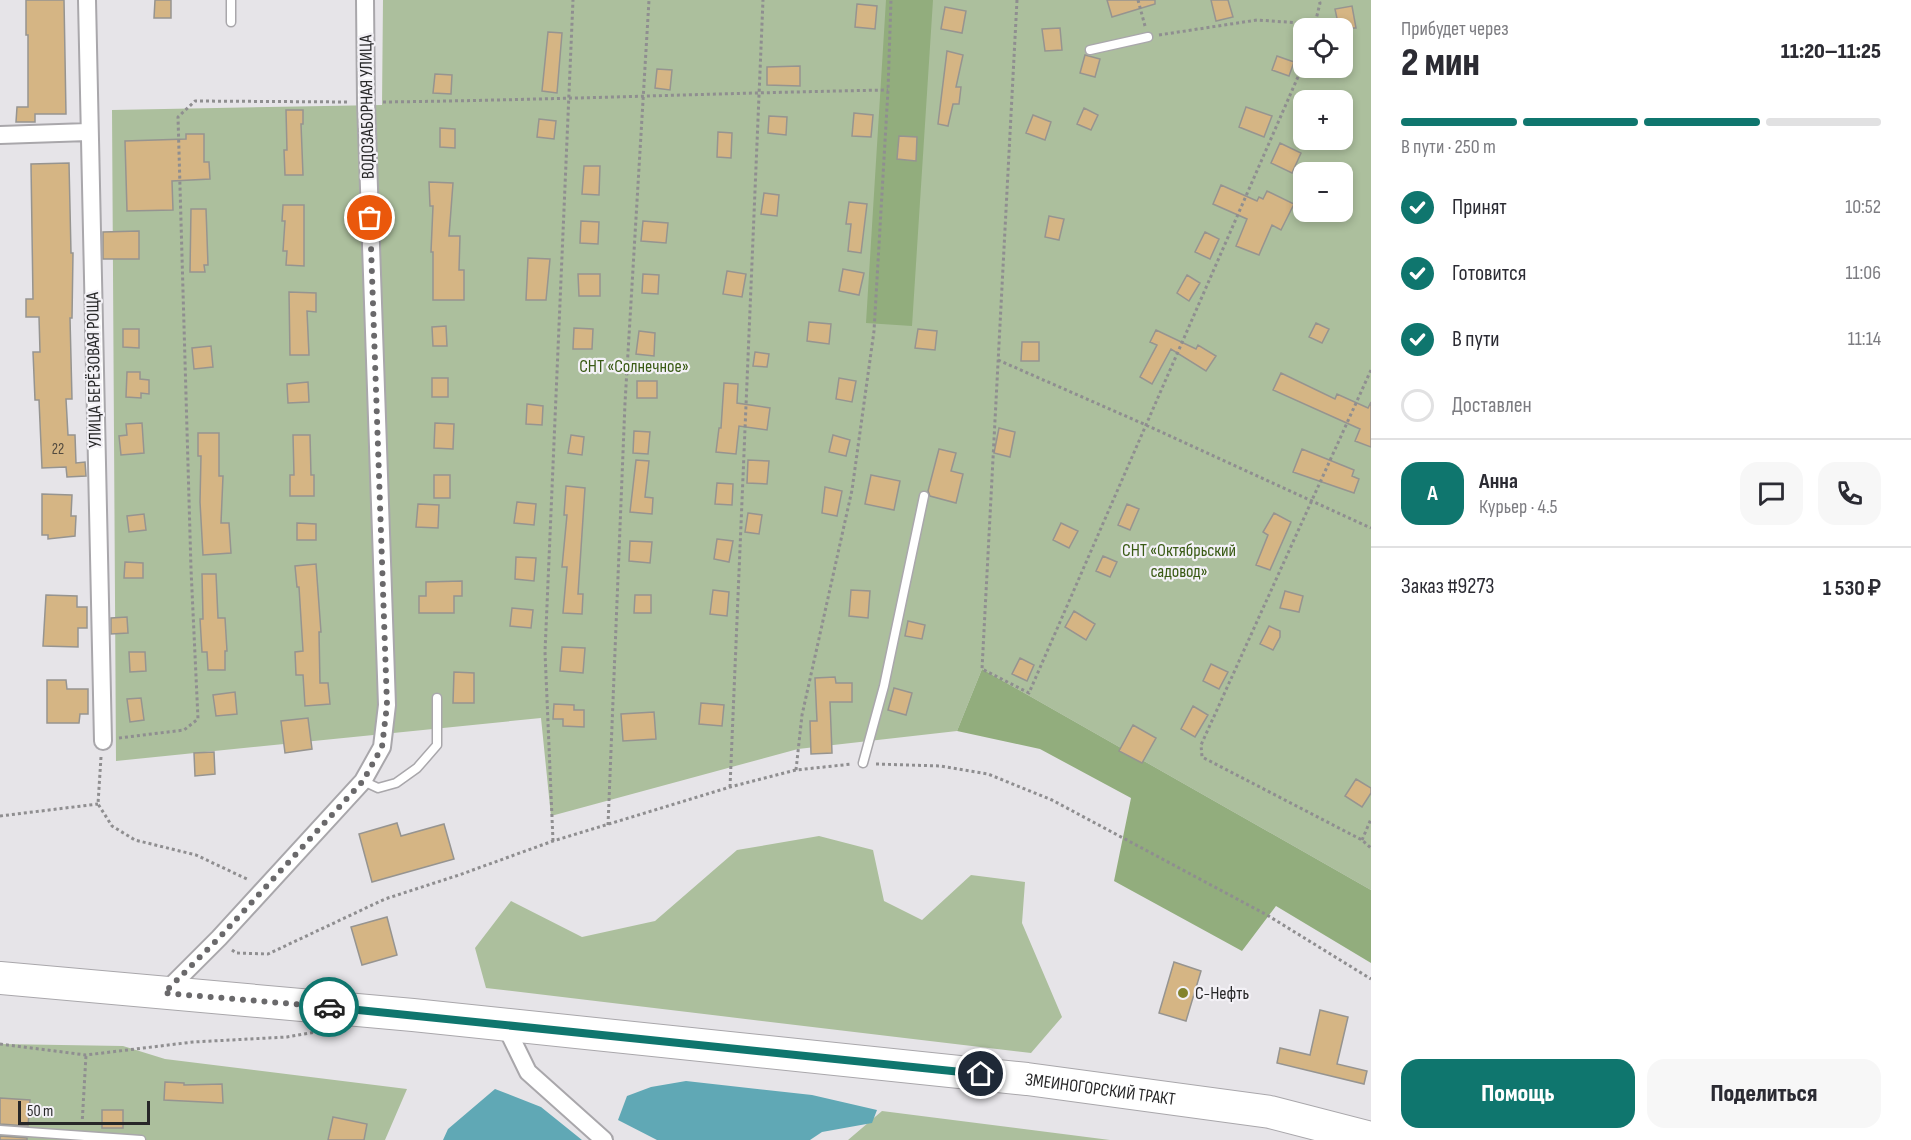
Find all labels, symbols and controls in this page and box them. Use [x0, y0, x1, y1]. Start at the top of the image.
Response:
text: Прибудет через [1401, 17, 1509, 41]
map controls [1293, 18, 1353, 222]
button: locate [1293, 18, 1353, 78]
street label: ВОДОЗАБОРНАЯ УЛИЦА [355, 34, 379, 179]
text: 11:20–11:25 [1781, 38, 1881, 65]
text: 2 мин [1401, 40, 1480, 87]
button: + [1293, 90, 1353, 150]
text: В пути · 250 m [1401, 135, 1496, 159]
button: − [1293, 162, 1353, 222]
icon: check [1401, 191, 1434, 224]
pin [344, 192, 395, 243]
text: Принят [1452, 194, 1507, 221]
text: 10:52 [1845, 195, 1881, 219]
icon: bag [353, 201, 386, 234]
icon: check [1401, 257, 1434, 290]
text: Готовится [1452, 260, 1526, 287]
text: 11:06 [1846, 261, 1881, 285]
street label: УЛИЦА БЕРЁЗОВАЯ РОЩА [82, 292, 106, 448]
icon: check [1401, 323, 1434, 356]
text: В пути [1452, 326, 1500, 353]
text: 11:14 [1848, 327, 1881, 351]
park label: СНТ «Солнечное» [579, 356, 689, 377]
text: Доставлен [1452, 392, 1532, 419]
house number: 22 [52, 440, 64, 459]
button: chat [1740, 462, 1803, 525]
button: phone [1818, 462, 1881, 525]
text: Анна [1479, 468, 1518, 495]
text: А [1427, 480, 1438, 507]
text: Курьер · 4.5 [1479, 495, 1558, 519]
park label: СНТ «Октябрьский садовод» [1122, 540, 1236, 582]
text: Заказ #9273 [1401, 573, 1494, 600]
text: 1 530 ₽ [1823, 575, 1881, 602]
courier [299, 977, 359, 1037]
place label: С-Нефть [1195, 983, 1249, 1004]
marker: С-Нефть [1176, 986, 1190, 1000]
icon: car [313, 991, 346, 1024]
pin [955, 1048, 1006, 1099]
icon: home [964, 1057, 997, 1090]
button: Помощь [1401, 1059, 1635, 1128]
button: Поделиться [1647, 1059, 1881, 1128]
street label: ЗМЕИНОГОРСКИЙ ТРАКТ [1024, 1068, 1177, 1110]
scale bar [18, 1098, 150, 1126]
text: 50 m [27, 1102, 53, 1121]

